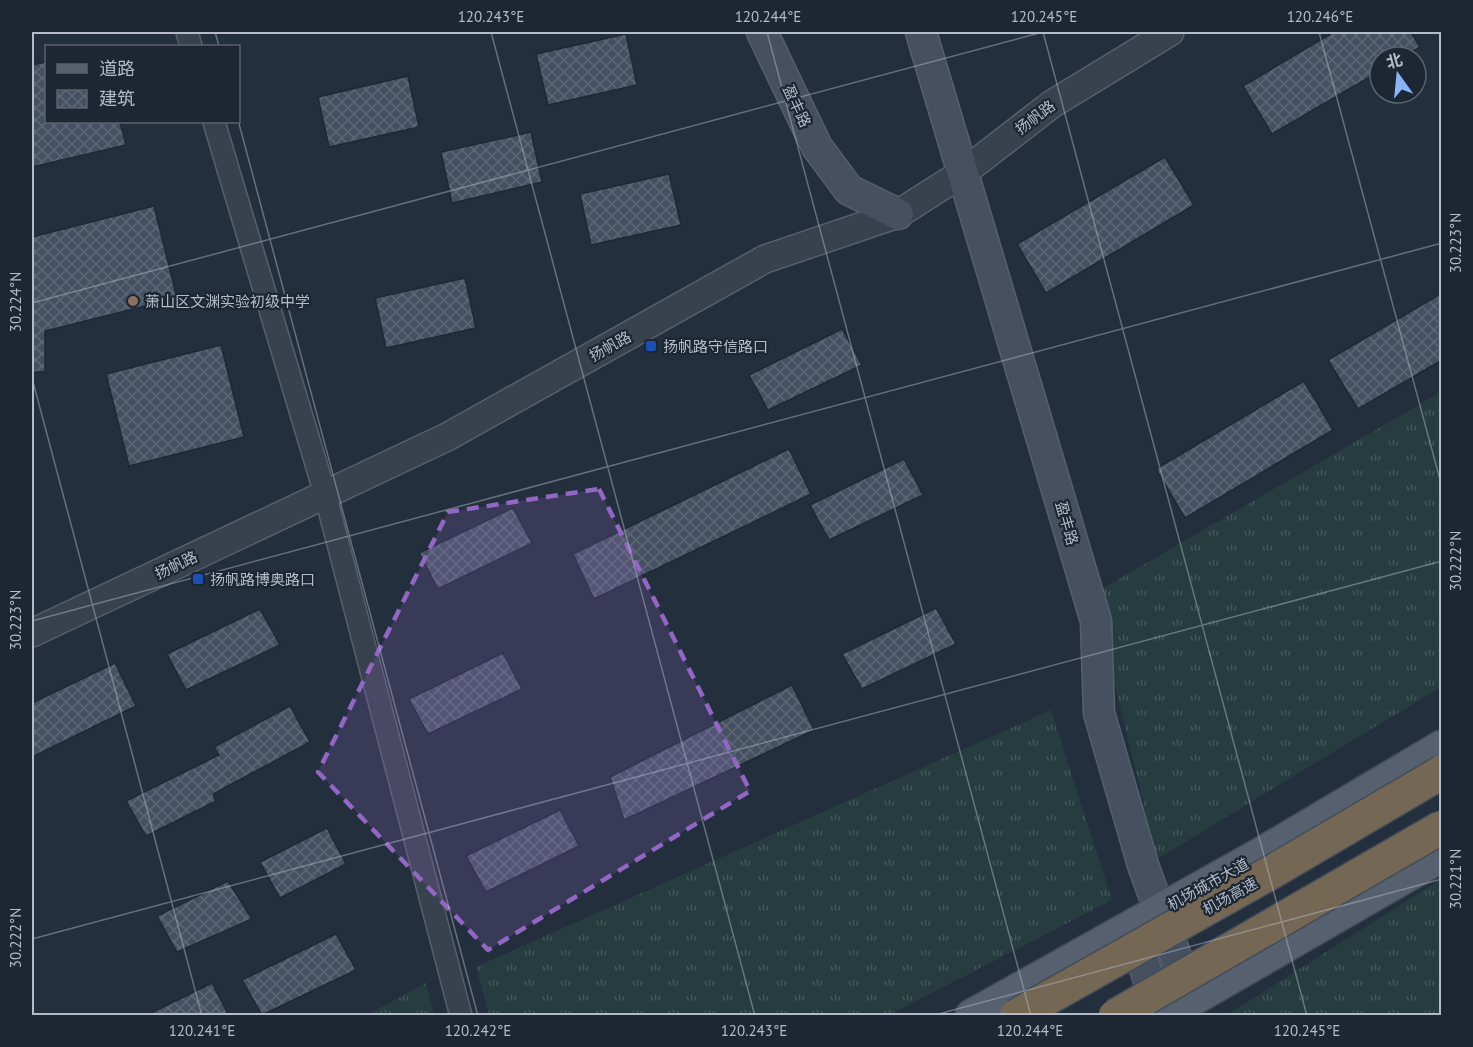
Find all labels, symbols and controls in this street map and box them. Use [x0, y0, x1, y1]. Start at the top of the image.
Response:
text: 120.243°E [458, 7, 524, 26]
text: 120.244°E [735, 7, 801, 26]
text: 120.245°E [1011, 7, 1077, 26]
text: 120.246°E [1287, 7, 1353, 26]
legend [45, 45, 240, 123]
north arrow [1368, 45, 1428, 105]
text: 北 [1384, 49, 1404, 72]
text: 道路 [99, 57, 135, 80]
street label: 盈丰路 [779, 82, 815, 130]
text: 建筑 [99, 87, 135, 110]
street label: 扬帆路 [1011, 96, 1059, 138]
text: 30.223°N [1446, 213, 1465, 273]
text: 30.224°N [6, 272, 25, 332]
place label: 萧山区文渊实验初级中学 [145, 292, 310, 311]
marker: 萧山区文渊实验初级中学 [126, 294, 140, 308]
street label: 扬帆路 [586, 327, 634, 365]
place label: 扬帆路守信路口 [663, 337, 768, 356]
marker: 扬帆路守信路口 [644, 339, 658, 353]
street label: 盈丰路 [1052, 499, 1082, 547]
text: 30.222°N [1446, 531, 1465, 591]
street label: 扬帆路 [152, 547, 200, 583]
place label: 扬帆路博奥路口 [210, 570, 315, 589]
marker: 扬帆路博奥路口 [191, 572, 205, 586]
text: 30.223°N [6, 590, 25, 650]
text: 30.221°N [1446, 849, 1465, 909]
street label: 机场城市大道 [1164, 854, 1252, 914]
street label: 机场高速 [1199, 873, 1261, 919]
text: 30.222°N [6, 908, 25, 968]
text: 120.241°E [169, 1021, 235, 1040]
text: 120.242°E [445, 1021, 511, 1040]
text: 120.243°E [721, 1021, 787, 1040]
text: 120.244°E [997, 1021, 1063, 1040]
text: 120.245°E [1274, 1021, 1340, 1040]

